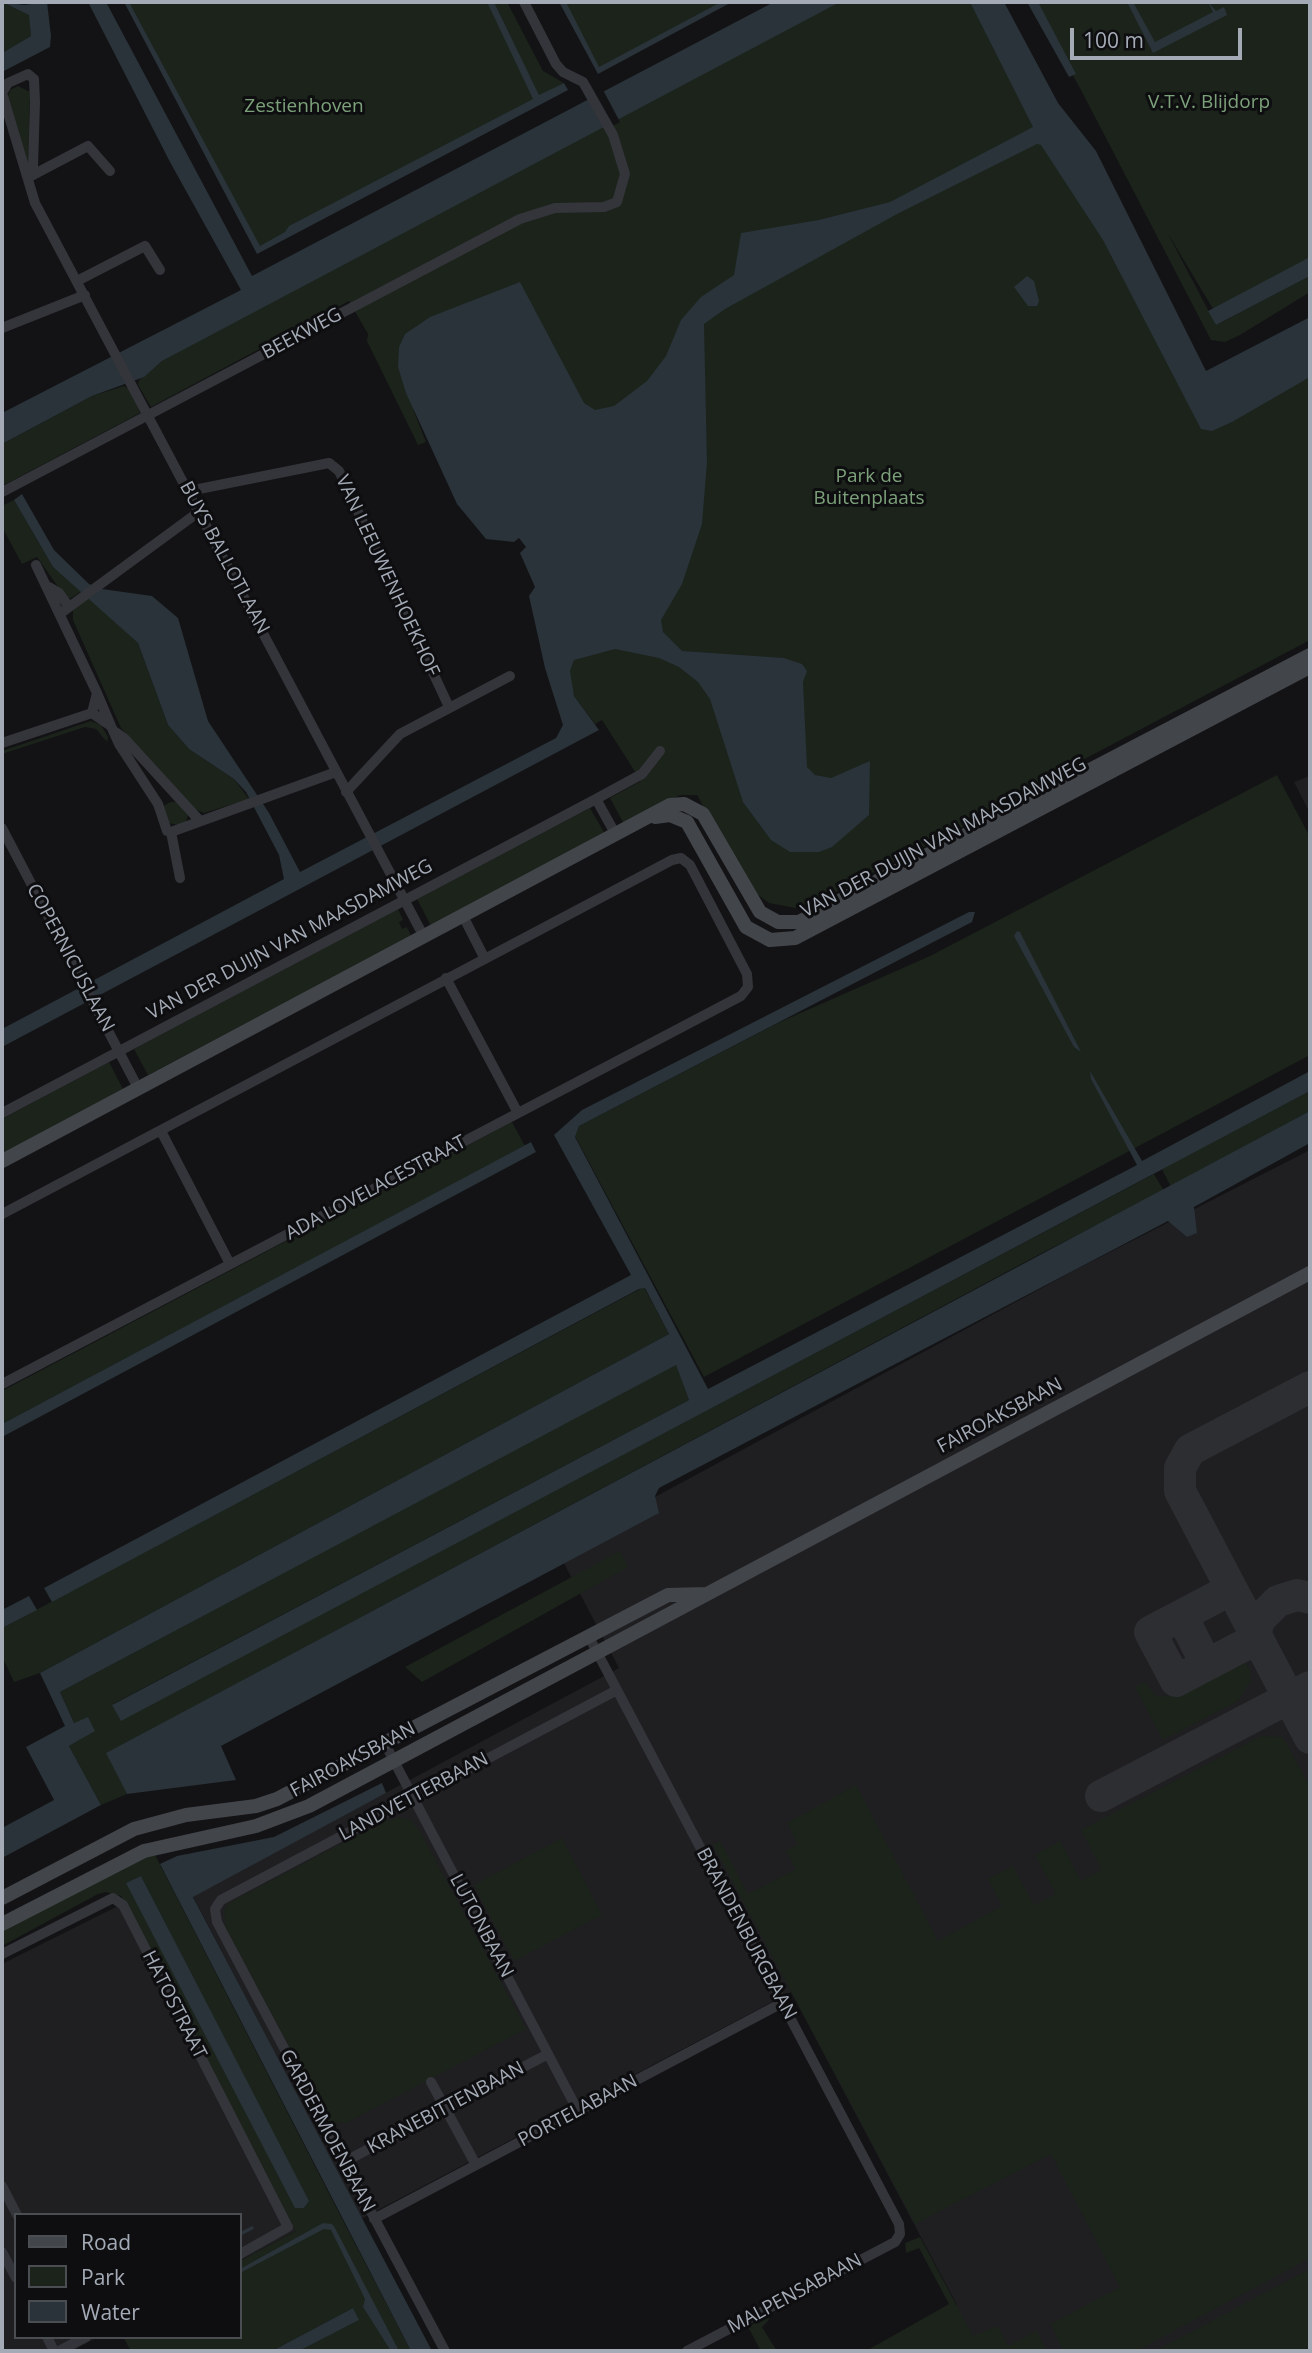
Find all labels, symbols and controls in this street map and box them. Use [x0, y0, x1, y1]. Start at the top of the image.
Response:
scale bar [1074, 14, 1246, 58]
text: 100 m [1083, 26, 1144, 54]
park label: V.T.V. Blijdorp [1148, 92, 1270, 114]
park label: Zestienhoven [244, 96, 364, 118]
street label: BEEKWEG [258, 304, 346, 364]
park label: Park de Buitenplaats [813, 466, 925, 510]
street label: VAN LEEUWENHOEKHOF [330, 472, 444, 680]
street label: BUYS BALLOTLAAN [174, 478, 274, 638]
street label: VAN DER DUIJN VAN MAASDAMWEG [797, 753, 1091, 923]
street label: VAN DER DUIJN VAN MAASDAMWEG [143, 855, 437, 1025]
street label: COPERNICUSLAAN [21, 880, 119, 1036]
street label: ADA LOVELACESTRAAT [282, 1131, 470, 1245]
street label: FAIROAKSBAAN [934, 1373, 1066, 1459]
street label: FAIROAKSBAAN [287, 1717, 419, 1803]
street label: LANDVETTERBAAN [335, 1748, 493, 1846]
street label: BRANDENBURGBAAN [691, 1844, 801, 2024]
street label: LUTONBAAN [444, 1870, 518, 1982]
street label: HATOSTRAAT [137, 1947, 211, 2063]
street label: GARDERMOENBAAN [274, 2046, 380, 2216]
street label: KRANEBITTENBAAN [364, 2057, 528, 2159]
street label: PORTELABAAN [515, 2070, 641, 2152]
legend [14, 2213, 242, 2339]
text: Road [81, 2228, 131, 2256]
street label: MALPENSABAAN [724, 2249, 866, 2339]
text: Park [81, 2263, 125, 2291]
text: Water [81, 2298, 140, 2326]

